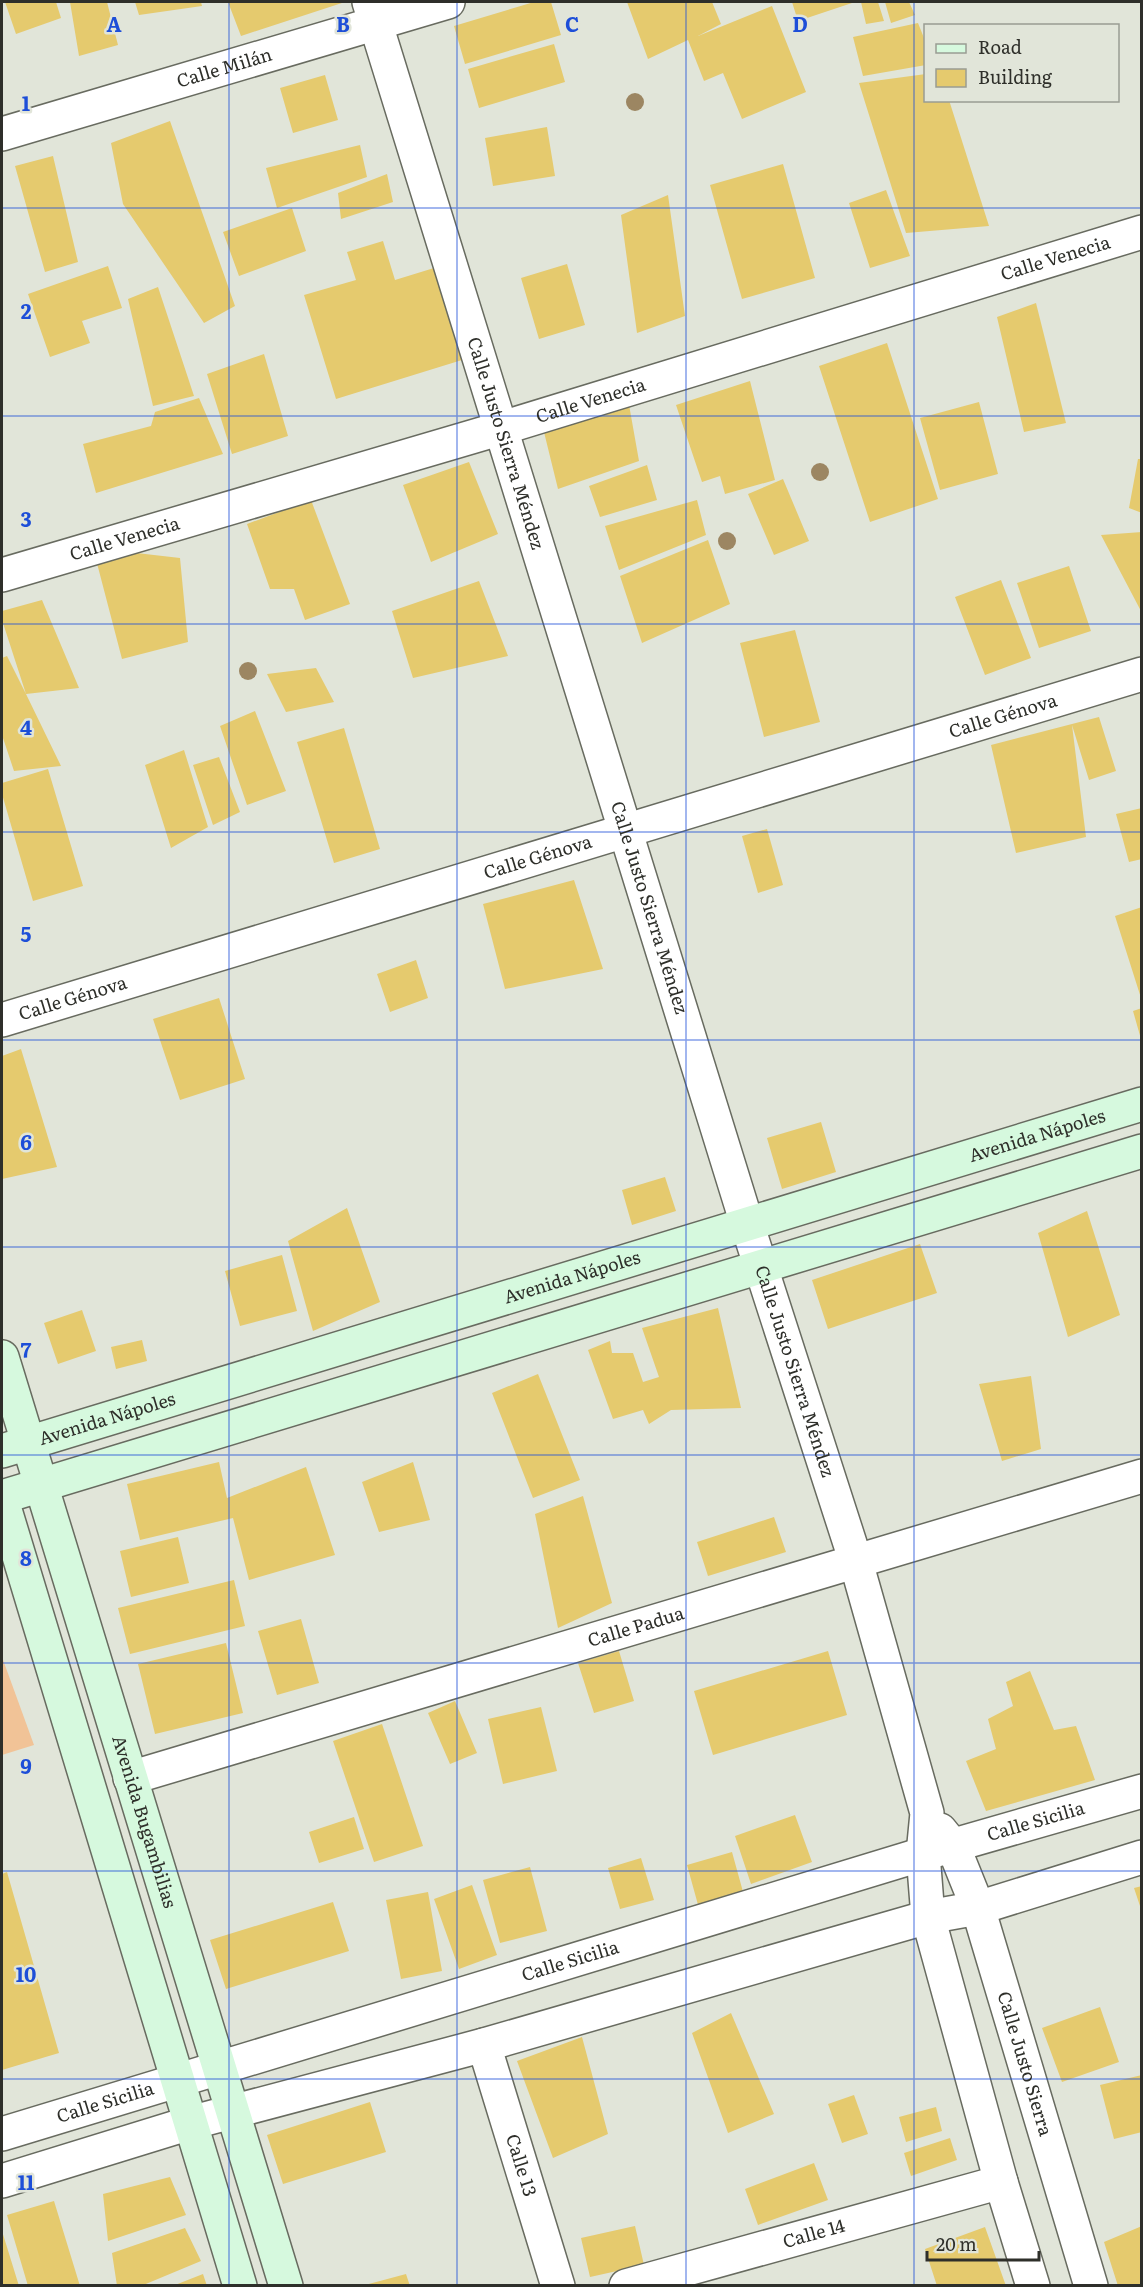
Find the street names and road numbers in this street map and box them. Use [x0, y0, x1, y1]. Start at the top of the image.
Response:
street label: Calle Milán [173, 40, 275, 94]
street label: Calle Venecia [997, 227, 1114, 287]
street label: Calle Justo Sierra Méndez [461, 333, 553, 553]
street label: Calle Venecia [532, 370, 649, 429]
street label: Calle Venecia [66, 508, 183, 566]
street label: Calle Génova [945, 686, 1060, 744]
street label: Calle Justo Sierra Méndez [605, 798, 696, 1017]
street label: Calle Génova [480, 827, 595, 885]
street label: Calle Génova [15, 968, 130, 1026]
street label: Avenida Nápoles [965, 1101, 1108, 1168]
street label: Avenida Nápoles [500, 1243, 643, 1310]
street label: Calle Justo Sierra Méndez [749, 1262, 843, 1481]
street label: Avenida Nápoles [35, 1384, 178, 1451]
street label: Calle Padua [584, 1598, 687, 1653]
street label: Avenida Bugambilias [106, 1732, 185, 1911]
street label: Calle Sicilia [983, 1793, 1088, 1847]
street label: Calle Sicilia [518, 1932, 622, 1987]
street label: Calle Justo Sierra [992, 1988, 1060, 2139]
street label: Calle Sicilia [53, 2074, 157, 2129]
street label: Calle 13 [500, 2130, 545, 2200]
street label: Calle 14 [779, 2211, 848, 2254]

